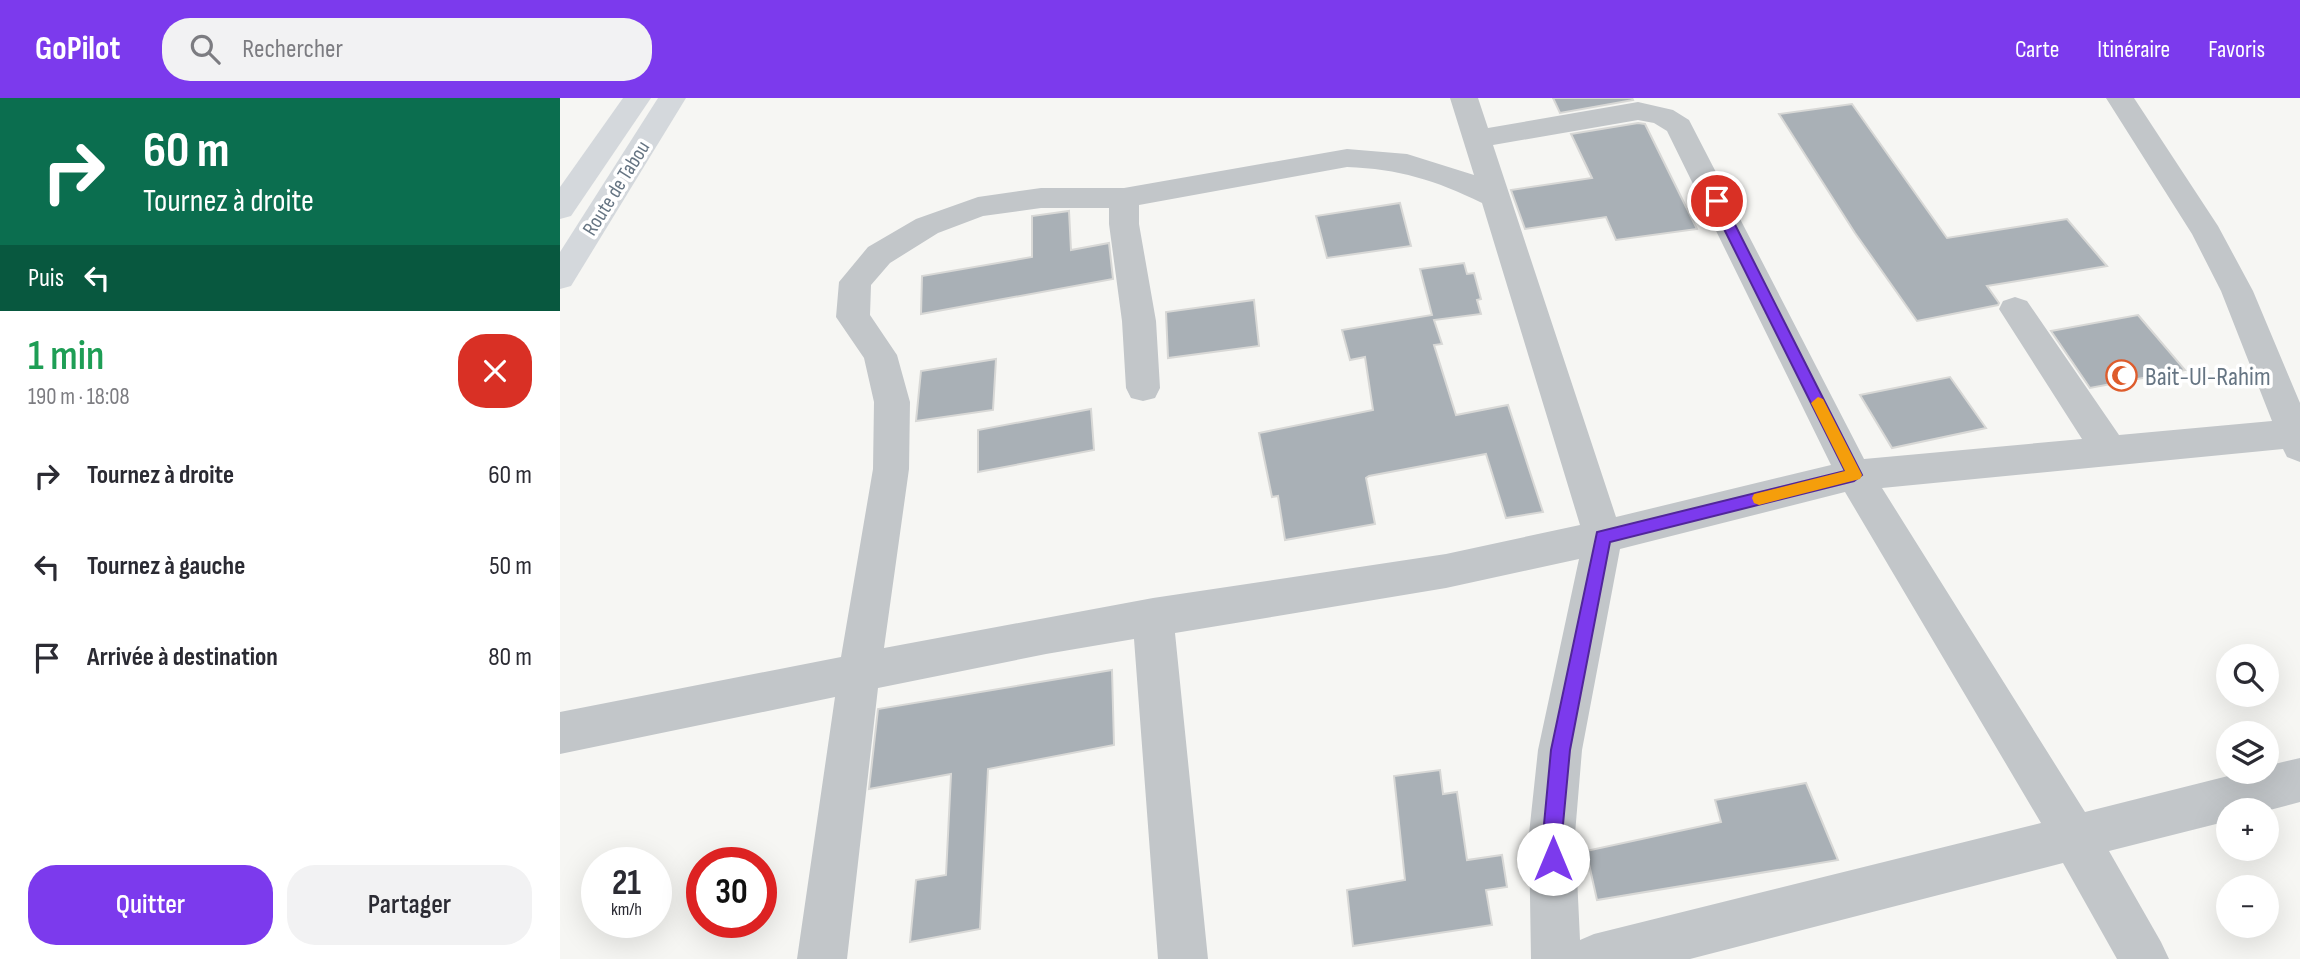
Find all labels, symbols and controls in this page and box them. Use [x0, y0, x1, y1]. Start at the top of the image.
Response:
search box [162, 18, 652, 81]
text: GoPilot [35, 29, 120, 69]
icon: search [186, 30, 224, 68]
text: Rechercher [242, 34, 343, 65]
text: Carte [2015, 35, 2059, 64]
text: Itinéraire [2097, 35, 2170, 64]
text: Favoris [2208, 35, 2265, 64]
text: 60 m [143, 122, 230, 181]
icon: right [28, 126, 119, 217]
street label: Route de Tabou [577, 136, 655, 240]
pin [1687, 171, 1747, 231]
text: Tournez à droite [143, 182, 314, 221]
icon: arrive [1698, 182, 1736, 220]
icon: left [78, 259, 116, 297]
text: Puis [28, 263, 64, 294]
text: 1 min [28, 331, 104, 382]
button: close [458, 334, 532, 408]
mosque icon: Bait-Ul-Rahim [2105, 359, 2139, 393]
place label: Bait-Ul-Rahim [2145, 362, 2271, 393]
text: 190 m · 18:08 [28, 383, 130, 411]
icon: right [28, 457, 66, 495]
text: Tournez à droite [87, 460, 234, 491]
text: 60 m [488, 460, 532, 491]
icon: left [28, 548, 66, 586]
text: Tournez à gauche [87, 551, 245, 582]
text: 50 m [489, 551, 532, 582]
icon: arrive [28, 639, 66, 677]
text: Arrivée à destination [87, 642, 278, 673]
text: 80 m [488, 642, 532, 673]
map controls [2216, 644, 2279, 938]
button: search [2216, 644, 2279, 707]
button: layers [2216, 721, 2279, 784]
button: + [2216, 798, 2279, 861]
position arrow [1516, 822, 1590, 896]
speed limit sign: 30 [686, 847, 777, 938]
text: 21 [612, 862, 641, 905]
button: Quitter [28, 865, 273, 945]
button: Partager [287, 865, 532, 945]
button: − [2216, 875, 2279, 938]
text: km/h [611, 899, 642, 920]

